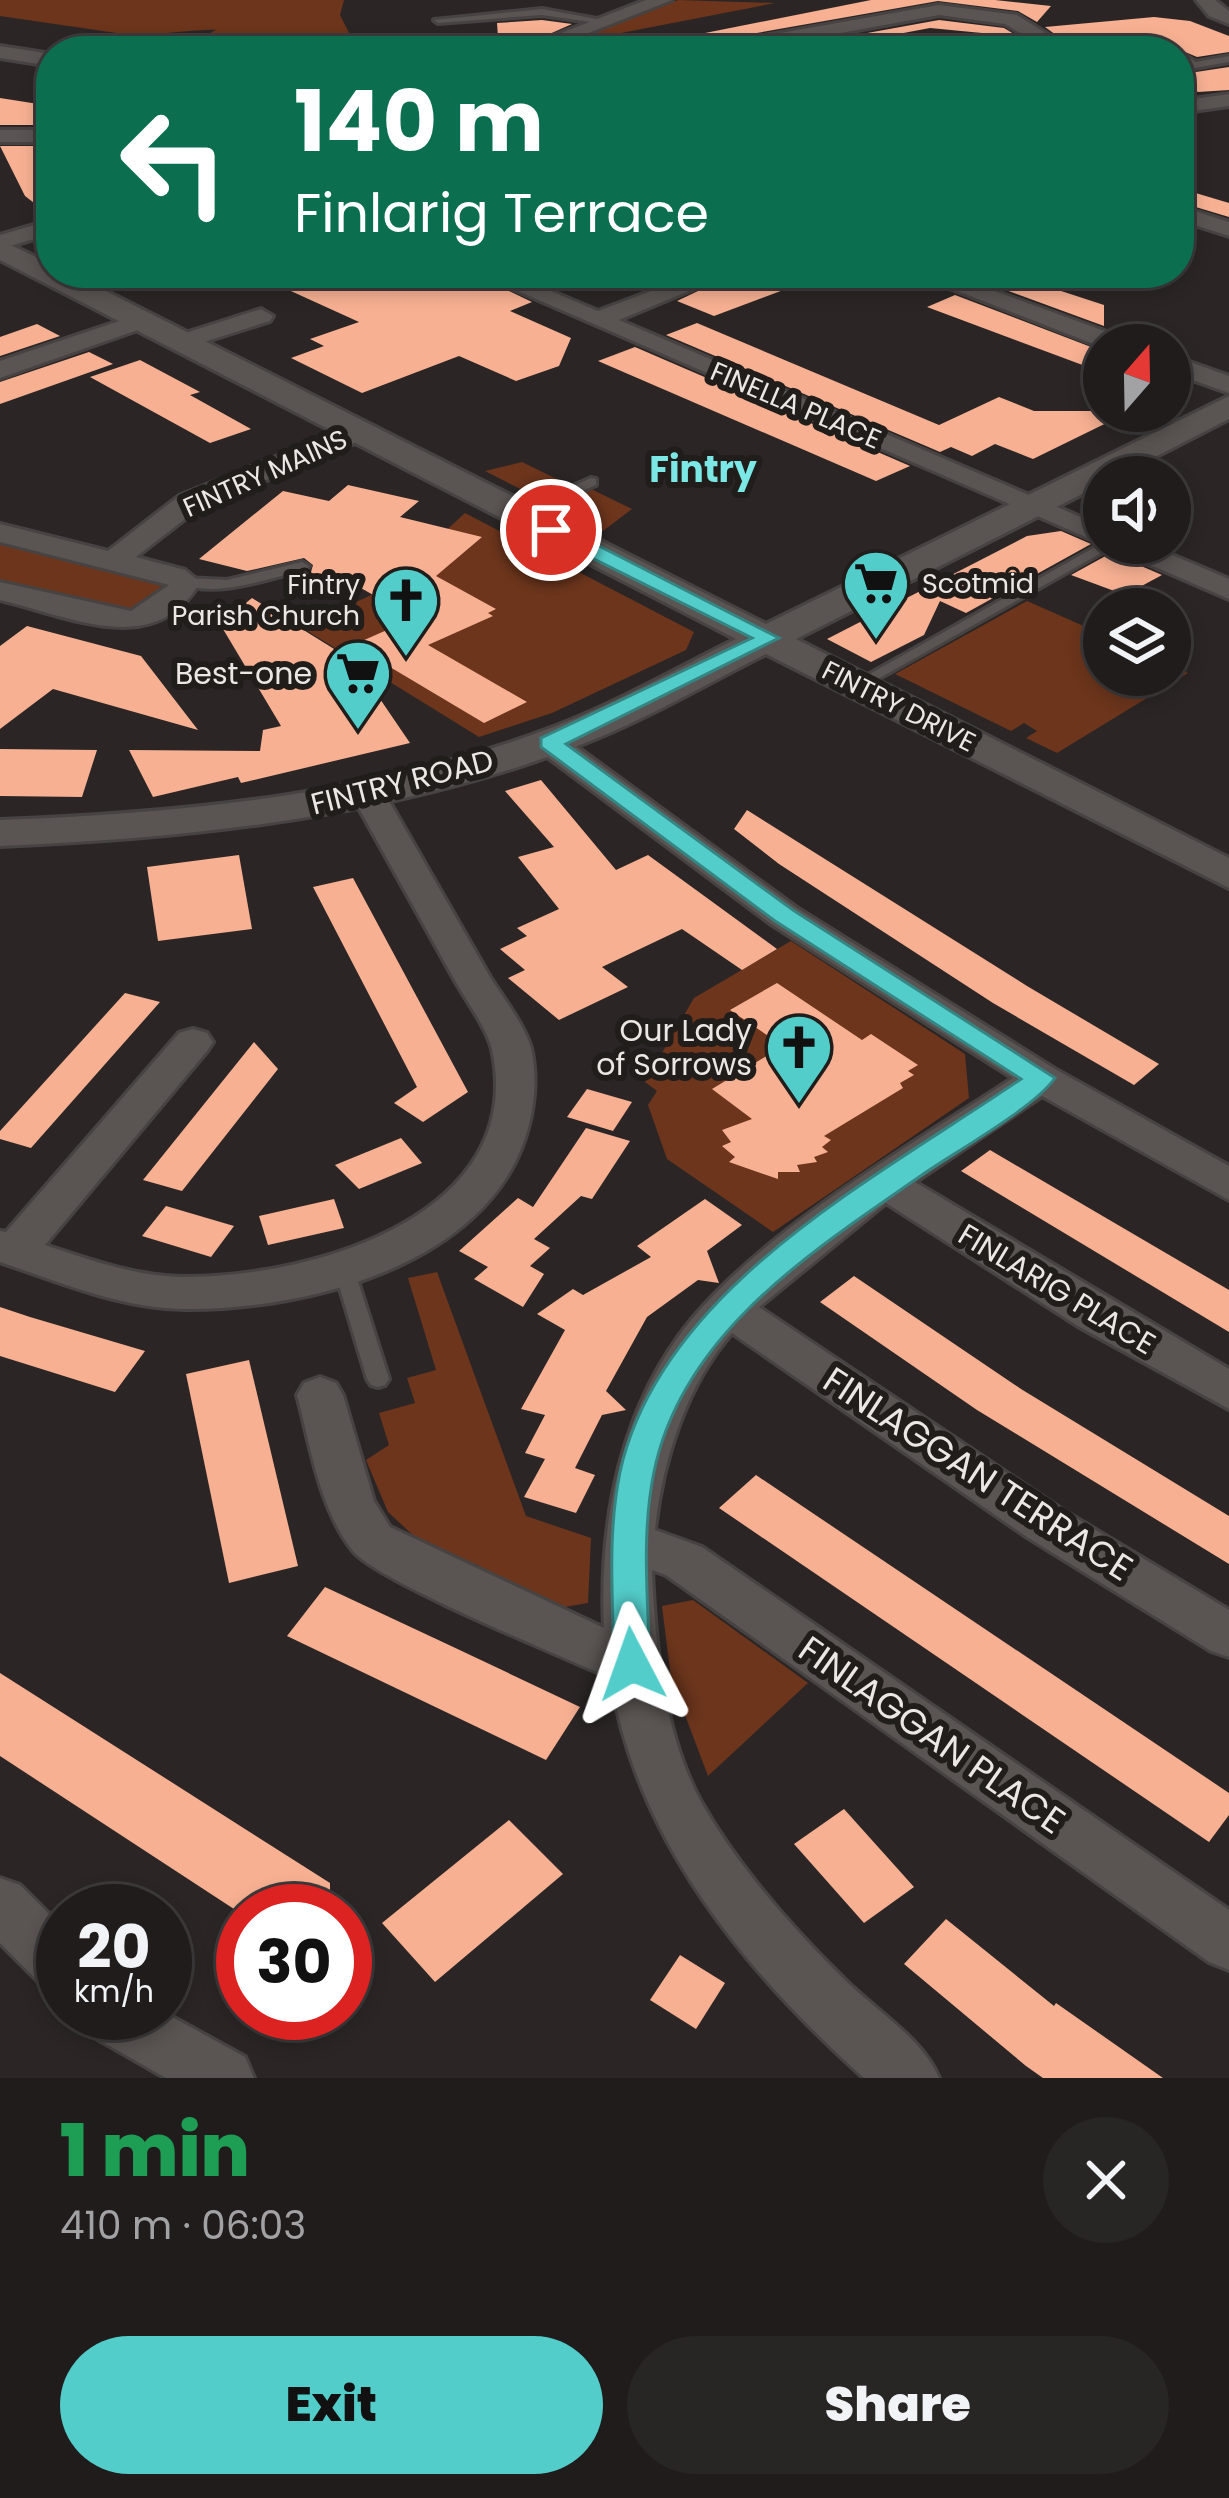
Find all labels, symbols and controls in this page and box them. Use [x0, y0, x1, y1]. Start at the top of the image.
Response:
text: 140 m [294, 63, 544, 180]
icon: left [96, 84, 252, 240]
text: Finlarig Terrace [294, 175, 709, 251]
north arrow [1083, 324, 1191, 432]
map controls [1083, 324, 1191, 696]
street label: FINELLA PLACE [705, 352, 887, 458]
street label: FINTRY MAINS [177, 420, 353, 526]
district label: Fintry [649, 444, 757, 495]
button: sound [1083, 456, 1191, 564]
pin [500, 479, 602, 581]
icon: arrive [518, 497, 584, 563]
supermarket icon: Scotmid [841, 548, 911, 642]
church icon: Fintry Parish Church [371, 565, 441, 659]
place label: Scotmid [922, 565, 1034, 602]
place label: Fintry Parish Church [172, 566, 360, 634]
button: layers [1083, 588, 1191, 696]
supermarket icon: Best-one [323, 638, 393, 732]
street label: FINTRY DRIVE [816, 651, 982, 761]
place label: Best-one [175, 652, 312, 695]
street label: FINTRY ROAD [306, 739, 498, 825]
place label: Our Lady of Sorrows [596, 1009, 752, 1086]
church icon: Our Lady of Sorrows [764, 1012, 834, 1106]
street label: FINLARIG PLACE [950, 1213, 1164, 1365]
street label: FINLAGGAN TERRACE [813, 1355, 1143, 1593]
position arrow [569, 1601, 695, 1727]
street label: FINLAGGAN PLACE [789, 1624, 1075, 1846]
speed limit sign: 30 [216, 1884, 372, 2040]
text: 20 [77, 1905, 151, 1989]
text: km/h [74, 1970, 154, 2013]
text: 1 min [60, 2100, 250, 2201]
button: close [1043, 2117, 1169, 2243]
text: 410 m · 06:03 [60, 2198, 306, 2253]
button: Exit [60, 2336, 603, 2474]
button: Share [627, 2336, 1169, 2474]

